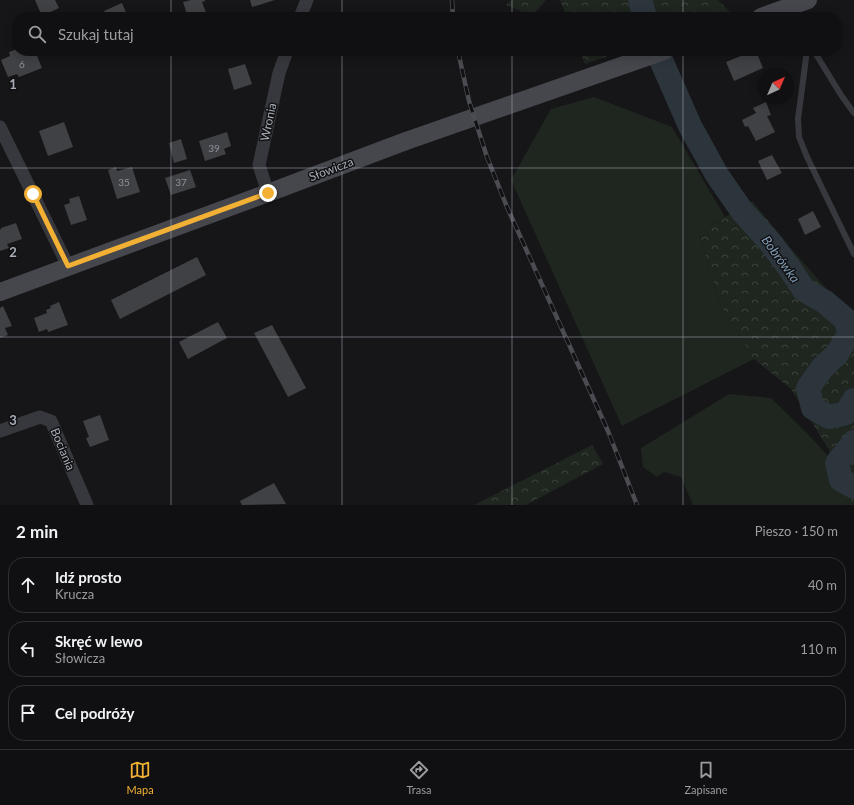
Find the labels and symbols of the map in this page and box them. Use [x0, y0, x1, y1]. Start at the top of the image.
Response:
house number: 6 [19, 58, 25, 70]
north arrow [758, 68, 794, 104]
text: 1 [9, 76, 17, 92]
street label: Wronia [257, 102, 279, 142]
house number: 39 [208, 142, 220, 154]
street label: Słowicza [307, 154, 355, 184]
house number: 35 [118, 176, 130, 188]
house number: 37 [175, 176, 187, 188]
route end [259, 184, 277, 202]
route start [24, 185, 42, 203]
water label: Bobrówka [759, 232, 804, 286]
text: 2 [9, 244, 17, 260]
text: 3 [9, 412, 17, 428]
street label: Bociania [47, 426, 79, 472]

